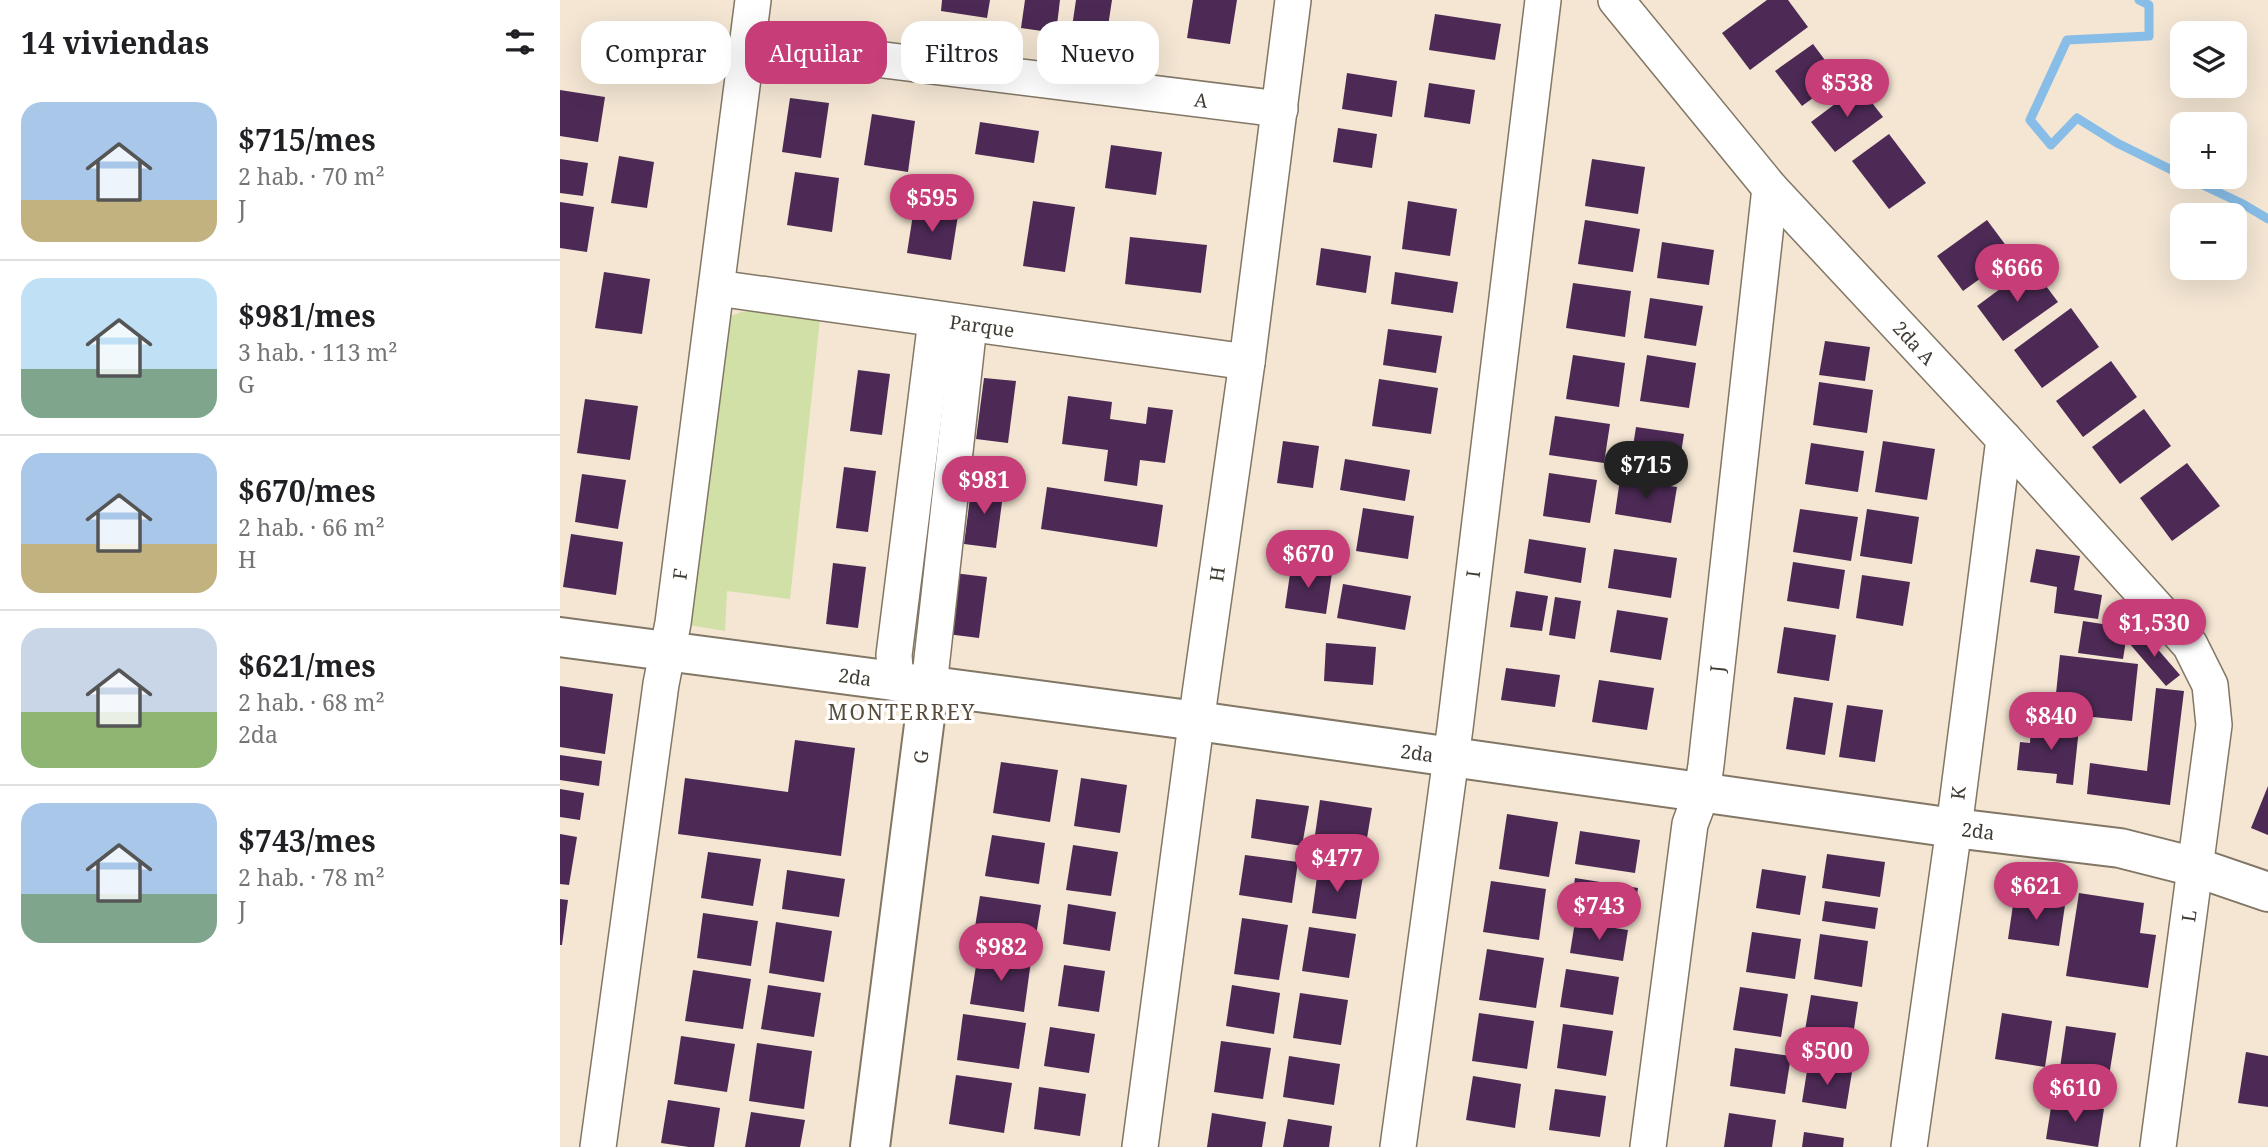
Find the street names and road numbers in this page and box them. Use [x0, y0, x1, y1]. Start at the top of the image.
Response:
street label: A [1193, 86, 1210, 114]
street label: Parque [948, 309, 1016, 343]
street label: 2da A [1887, 315, 1941, 371]
street label: H [1203, 565, 1231, 583]
street label: F [666, 567, 694, 581]
street label: I [1460, 569, 1486, 579]
street label: 2da [837, 662, 873, 692]
street label: J [1704, 664, 1730, 675]
street label: 2da [1399, 738, 1435, 768]
street label: G [907, 748, 935, 765]
street label: K [1944, 784, 1972, 801]
street label: 2da [1960, 816, 1996, 846]
street label: L [2175, 908, 2203, 924]

